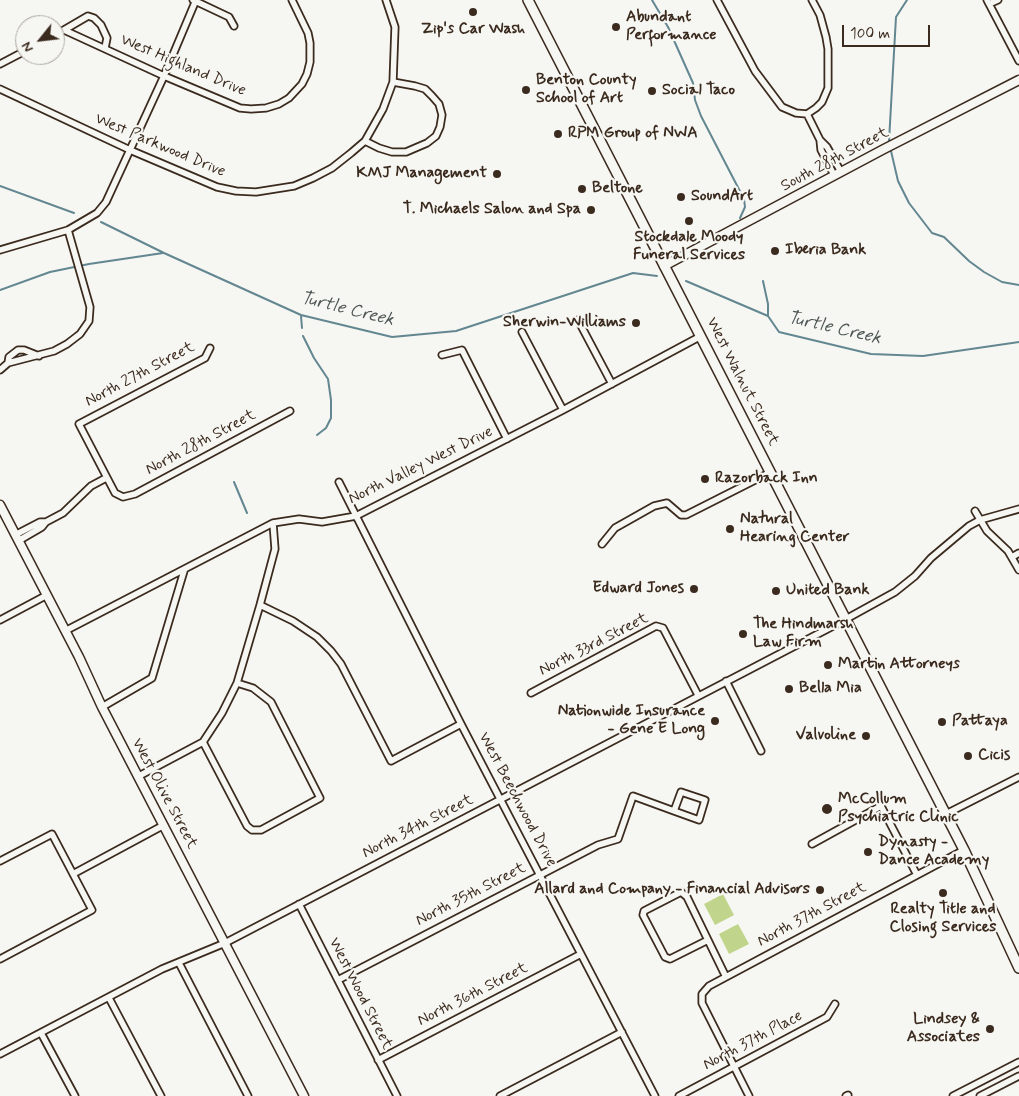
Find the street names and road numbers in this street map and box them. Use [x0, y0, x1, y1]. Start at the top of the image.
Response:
street label: West Highland Drive [117, 31, 249, 101]
street label: West Parkwood Drive [92, 110, 228, 182]
street label: South 28th Street [778, 124, 892, 196]
street label: West Walnut Street [701, 315, 783, 449]
street label: North 27th Street [82, 338, 198, 412]
street label: North 28th Street [143, 406, 259, 480]
street label: North Valley West Drive [346, 423, 496, 509]
street label: North 33rd Street [536, 609, 652, 681]
street label: West Beechwood Drive [473, 729, 561, 871]
street label: West Olive Street [127, 735, 201, 853]
street label: North 34th Street [359, 791, 477, 863]
street label: North 35th Street [413, 859, 529, 931]
street label: North 37th Street [754, 878, 870, 952]
street label: West Wood Street [324, 935, 396, 1053]
street label: North 36th Street [415, 959, 531, 1031]
street label: North 37th Place [700, 1007, 806, 1075]

